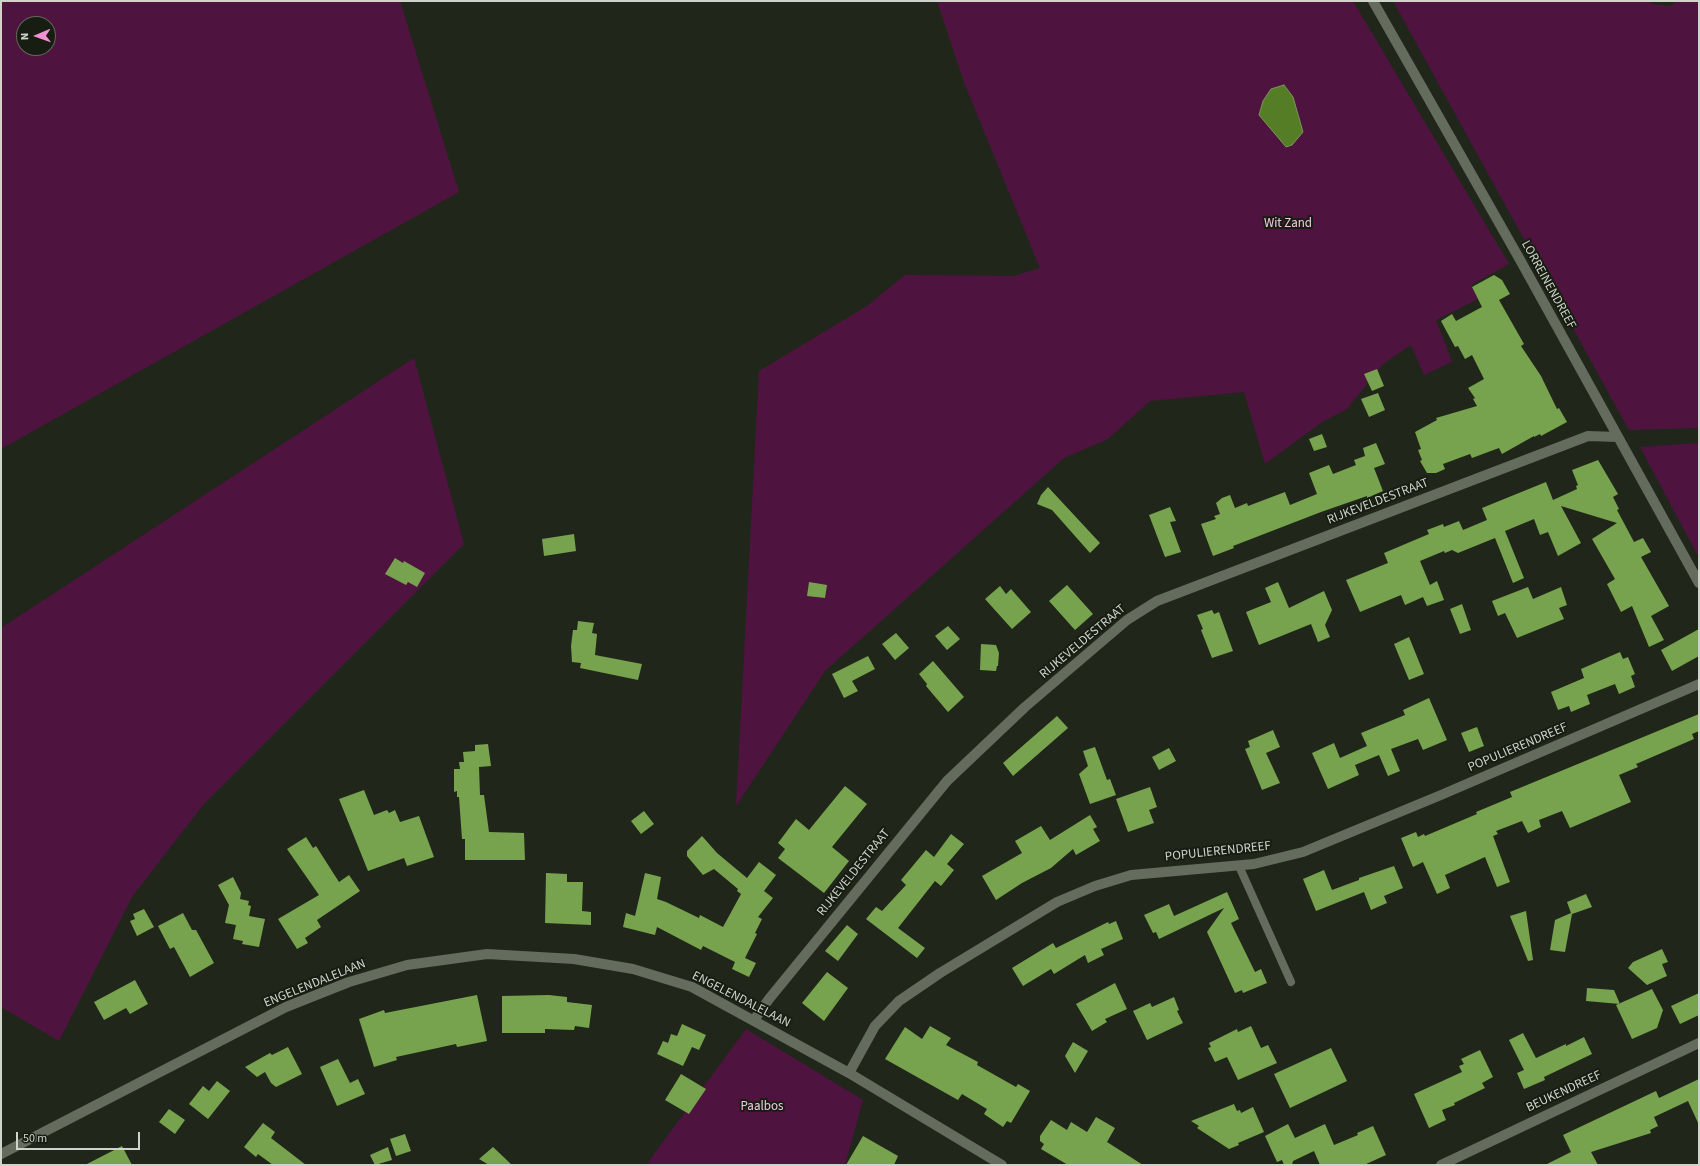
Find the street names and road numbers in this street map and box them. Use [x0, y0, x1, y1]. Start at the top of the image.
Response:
street label: LORREINENDREEF [1517, 238, 1579, 332]
street label: RIJKEVELDESTRAAT [1325, 475, 1431, 529]
street label: RIJKEVELDESTRAAT [1037, 601, 1129, 683]
street label: POPULIERENDREEF [1466, 720, 1570, 776]
street label: RIJKEVELDESTRAAT [814, 826, 894, 920]
street label: POPULIERENDREEF [1164, 839, 1272, 865]
street label: ENGELENDALELAAN [262, 956, 368, 1012]
street label: ENGELENDALELAAN [689, 968, 793, 1032]
street label: BEUKENDREEF [1524, 1068, 1604, 1116]

